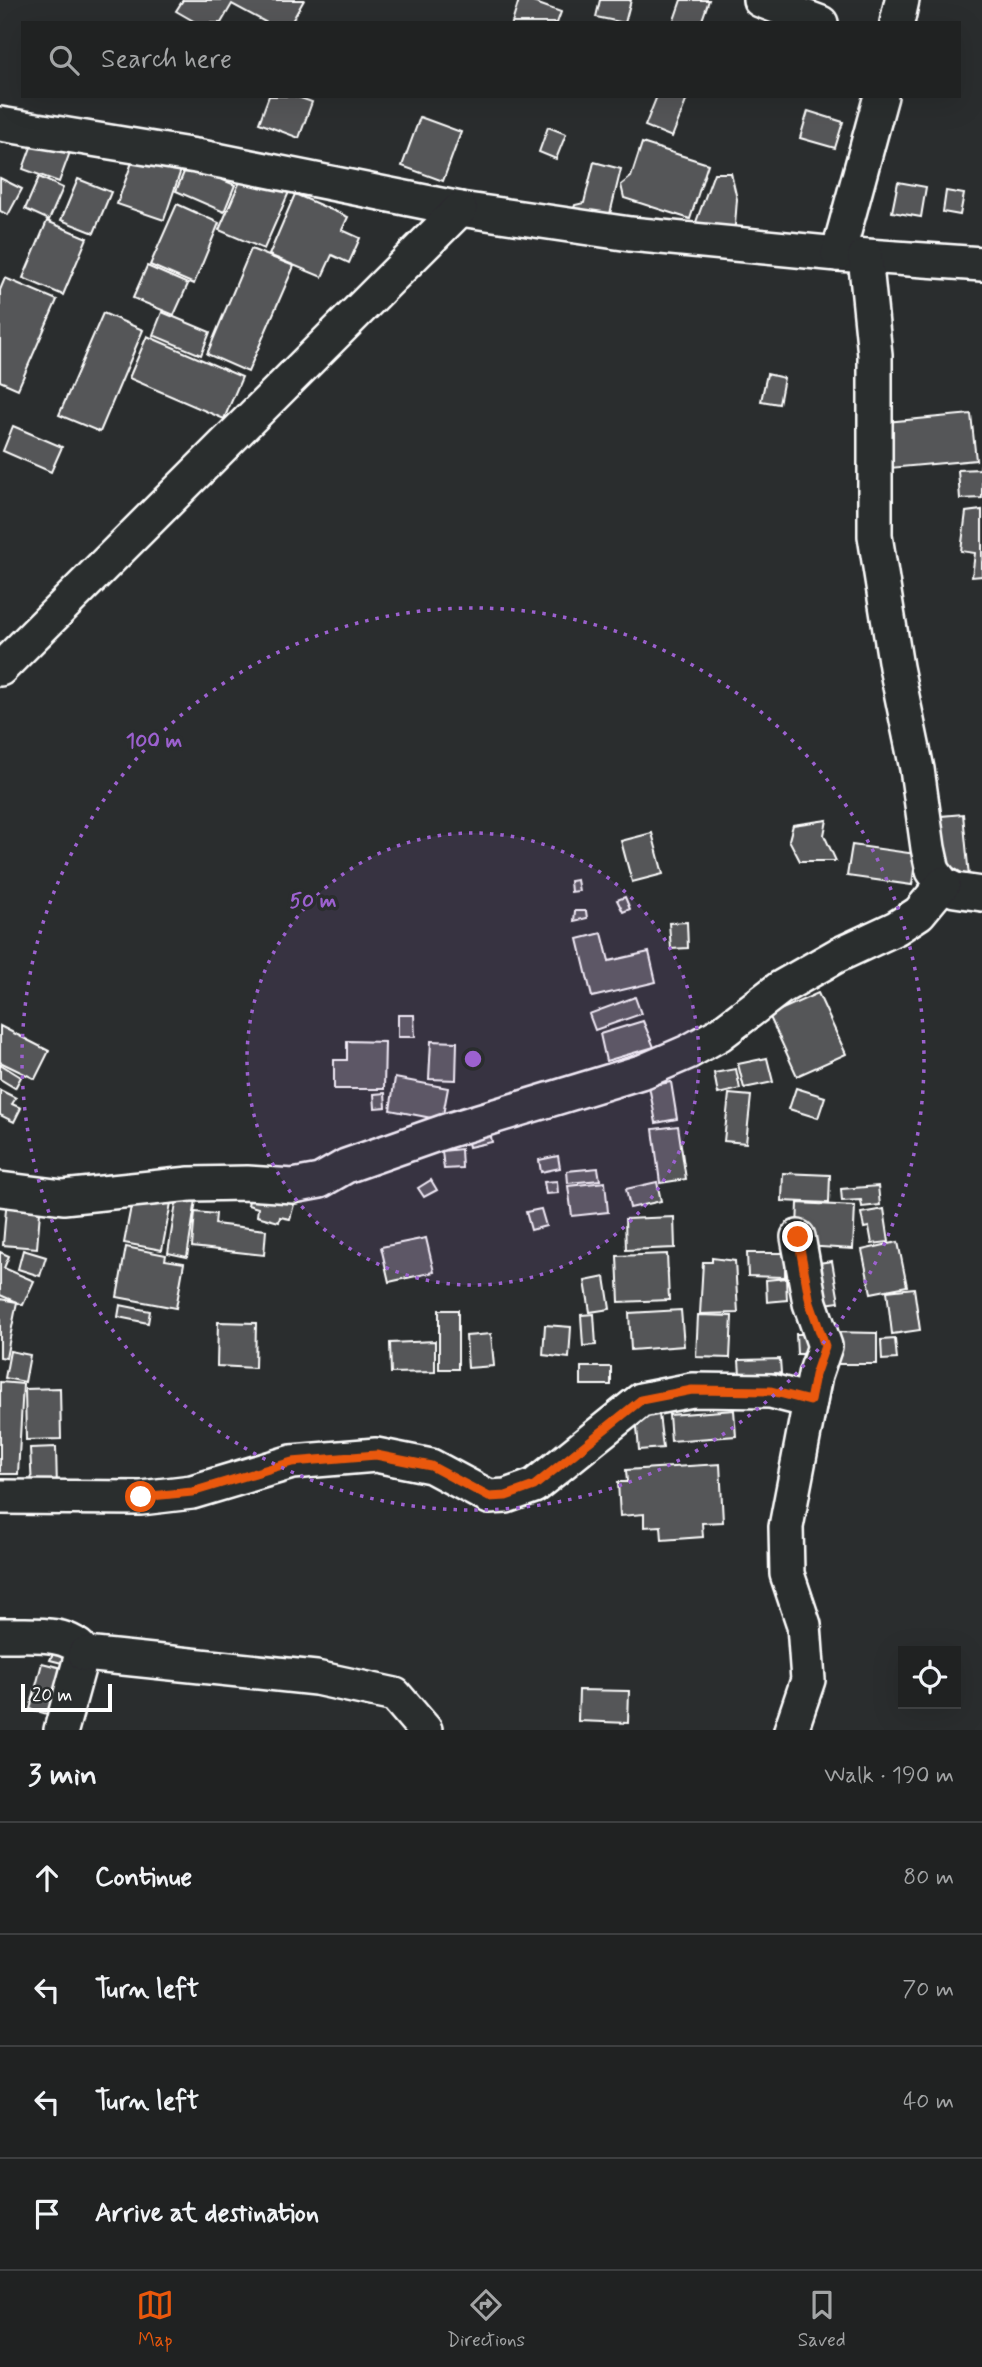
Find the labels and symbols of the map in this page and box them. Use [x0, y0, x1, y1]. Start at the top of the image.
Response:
text: 100 m [126, 727, 182, 755]
text: 50 m [290, 887, 337, 915]
centre of rings [461, 1047, 485, 1071]
route end [782, 1221, 813, 1252]
route start [125, 1481, 156, 1512]
scale bar [21, 1681, 112, 1713]

